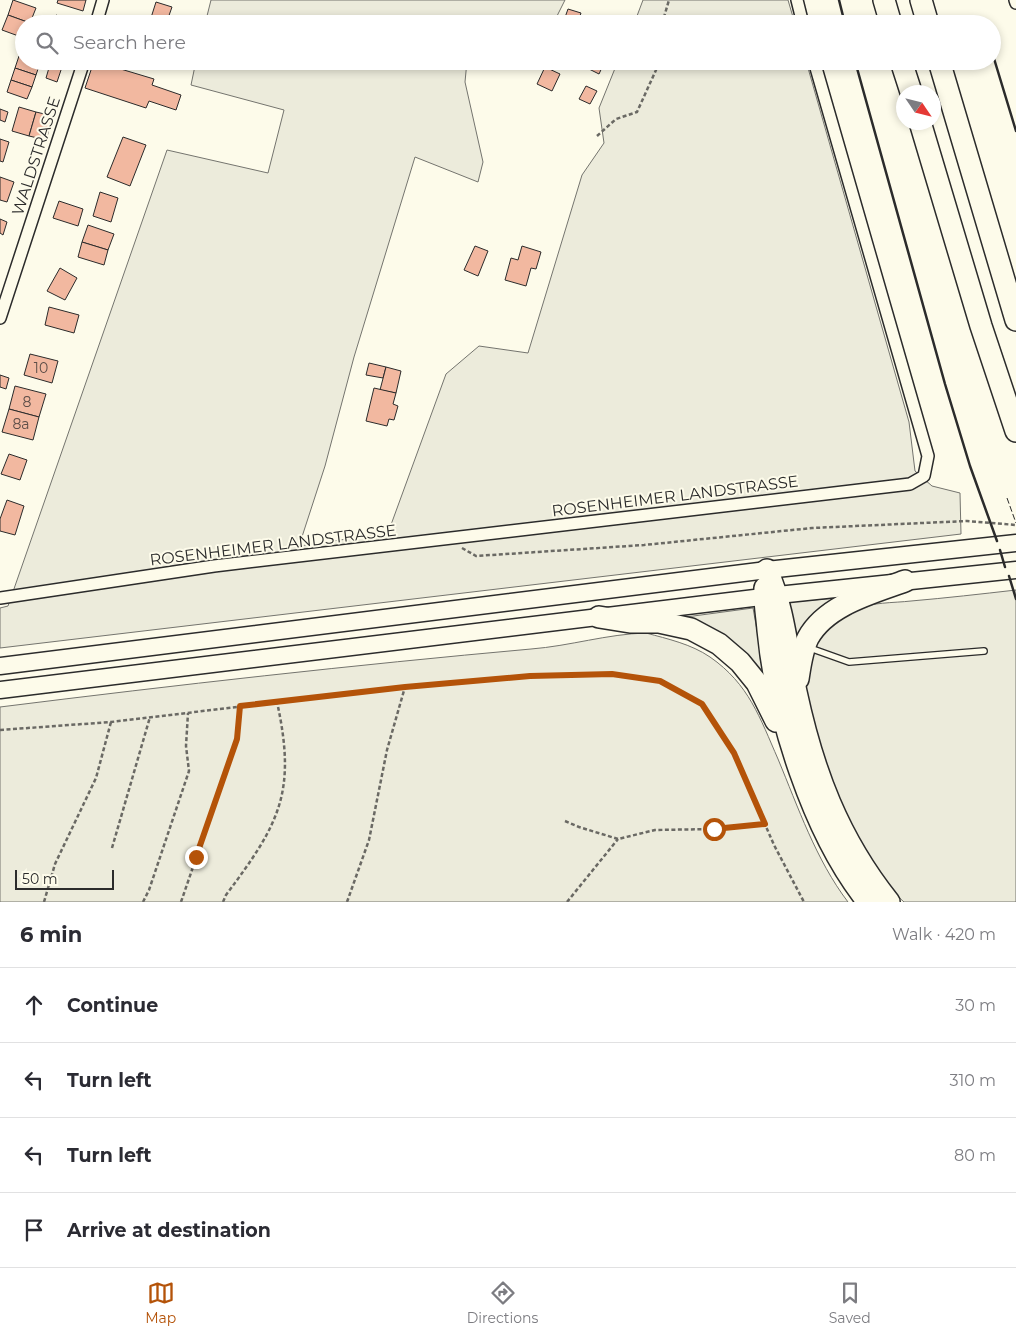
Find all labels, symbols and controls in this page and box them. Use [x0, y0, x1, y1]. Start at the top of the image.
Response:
search box [15, 15, 1001, 70]
icon: search [33, 29, 61, 57]
text: Search here [73, 31, 186, 54]
north arrow [896, 85, 941, 130]
street label: WALDSTRASSE [8, 94, 64, 218]
house number: 10 [34, 359, 48, 377]
house number: 8 [23, 393, 32, 411]
house number: 8a [12, 415, 30, 433]
street label: ROSENHEIMER LANDSTRASSE [551, 471, 799, 521]
street label: ROSENHEIMER LANDSTRASSE [149, 520, 397, 570]
route start [703, 818, 726, 841]
route end [185, 846, 208, 869]
scale bar [15, 867, 114, 890]
text: 50 m [22, 870, 58, 888]
text: 6 min [20, 922, 82, 947]
text: Walk · 420 m [892, 925, 996, 944]
icon: ahead [20, 991, 48, 1019]
text: Continue [67, 994, 158, 1017]
text: 30 m [955, 996, 996, 1015]
icon: left [20, 1066, 48, 1094]
text: Turn left [67, 1069, 152, 1092]
text: 310 m [949, 1071, 996, 1090]
icon: left [20, 1141, 48, 1169]
text: Turn left [67, 1144, 152, 1167]
text: 80 m [954, 1146, 996, 1165]
icon: arrive [20, 1216, 48, 1244]
text: Arrive at destination [67, 1219, 271, 1242]
tab: Map [145, 1279, 176, 1327]
tab: Directions [467, 1279, 538, 1327]
tab: Saved [829, 1279, 871, 1327]

